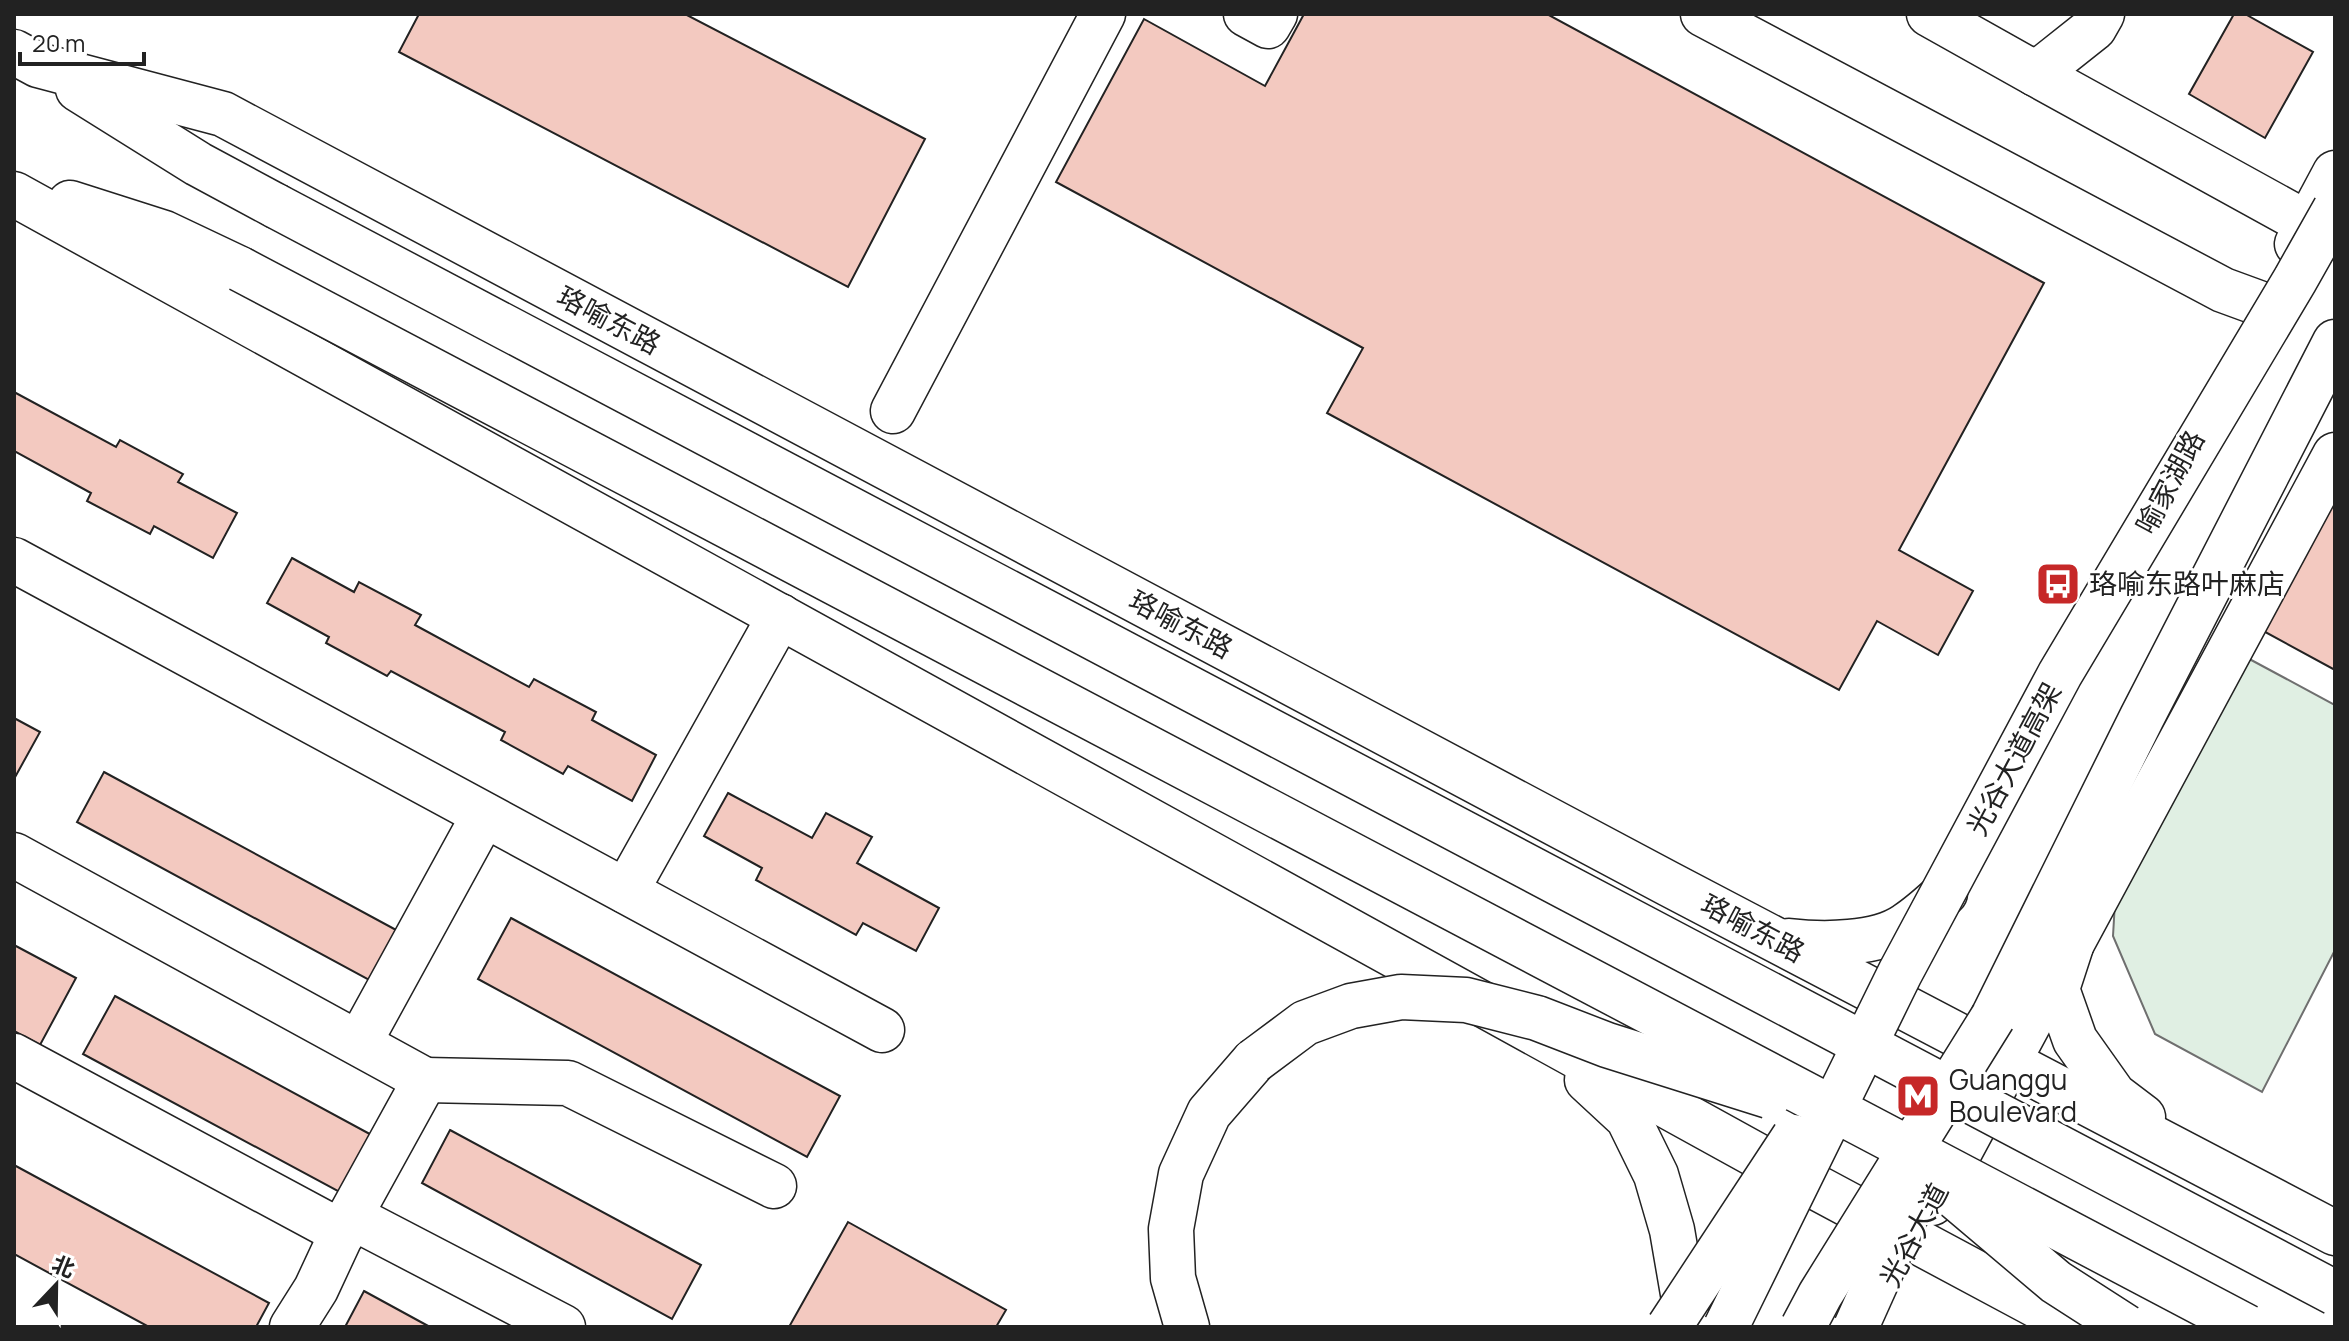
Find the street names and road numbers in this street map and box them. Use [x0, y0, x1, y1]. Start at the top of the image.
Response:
street label: 珞喻东路 [551, 276, 668, 362]
street label: 喻家湖路 [2126, 423, 2212, 540]
street label: 珞喻东路 [1123, 580, 1240, 666]
street label: 光谷大道高架 [1957, 675, 2069, 842]
street label: 珞喻东路 [1695, 884, 1812, 970]
street label: 光谷大道 [1870, 1176, 1956, 1293]

